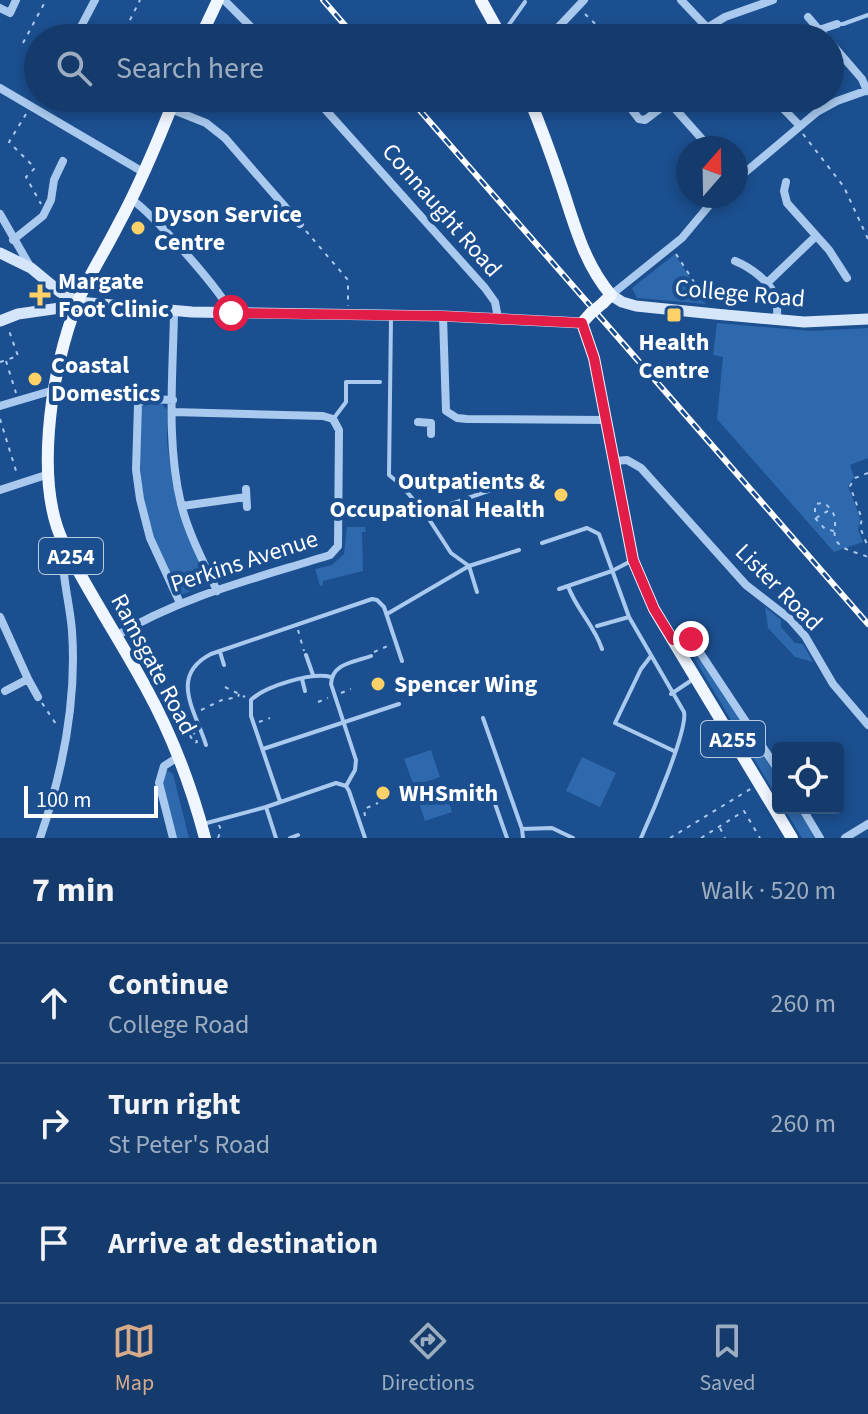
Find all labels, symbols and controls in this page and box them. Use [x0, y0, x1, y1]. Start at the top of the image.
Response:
search box [24, 24, 844, 112]
icon: search [52, 46, 96, 90]
text: Search here [116, 47, 264, 90]
street label: Connaught Road [373, 136, 510, 285]
north arrow [676, 136, 748, 208]
place label: Dyson Service Centre [154, 197, 302, 260]
marker: Dyson Service Centre [129, 219, 147, 237]
place label: Margate Foot Clinic [58, 264, 169, 327]
street label: College Road [673, 270, 807, 317]
marker: Margate Foot Clinic [29, 284, 51, 306]
route start [213, 295, 249, 331]
marker: Health Centre [665, 306, 683, 324]
place label: Health Centre [638, 325, 710, 388]
place label: Coastal Domestics [51, 348, 160, 411]
marker: Coastal Domestics [26, 370, 44, 388]
place label: Outpatients & Occupational Health [330, 464, 545, 527]
marker: Outpatients & Occupational Health [552, 486, 570, 504]
street label: Perkins Avenue [166, 521, 322, 602]
street label: Lister Road [727, 536, 830, 639]
road number: A254 [39, 538, 103, 574]
street label: Ramsgate Road [102, 588, 205, 741]
route end [673, 621, 709, 657]
place label: Spencer Wing [394, 667, 537, 702]
marker: Spencer Wing [369, 675, 387, 693]
road number: A255 [701, 721, 765, 757]
map controls [772, 742, 844, 814]
button: locate [772, 742, 844, 814]
place label: WHSmith [399, 776, 498, 811]
scale bar [24, 782, 158, 818]
text: 100 m [36, 784, 91, 816]
marker: WHSmith [374, 784, 392, 802]
text: 7 min [32, 866, 115, 915]
text: Walk · 520 m [701, 872, 836, 909]
text: Continue [108, 963, 229, 1006]
icon: ahead [32, 981, 76, 1025]
text: 260 m [770, 985, 836, 1022]
text: College Road [108, 1006, 249, 1043]
text: Turn right [108, 1083, 240, 1126]
icon: right [32, 1101, 76, 1145]
text: 260 m [770, 1105, 836, 1142]
text: St Peter's Road [108, 1126, 270, 1163]
icon: arrive [32, 1221, 76, 1265]
text: Arrive at destination [108, 1222, 378, 1265]
tab: Map [112, 1319, 156, 1399]
tab: Directions [381, 1319, 474, 1399]
tab: Saved [699, 1319, 756, 1399]

